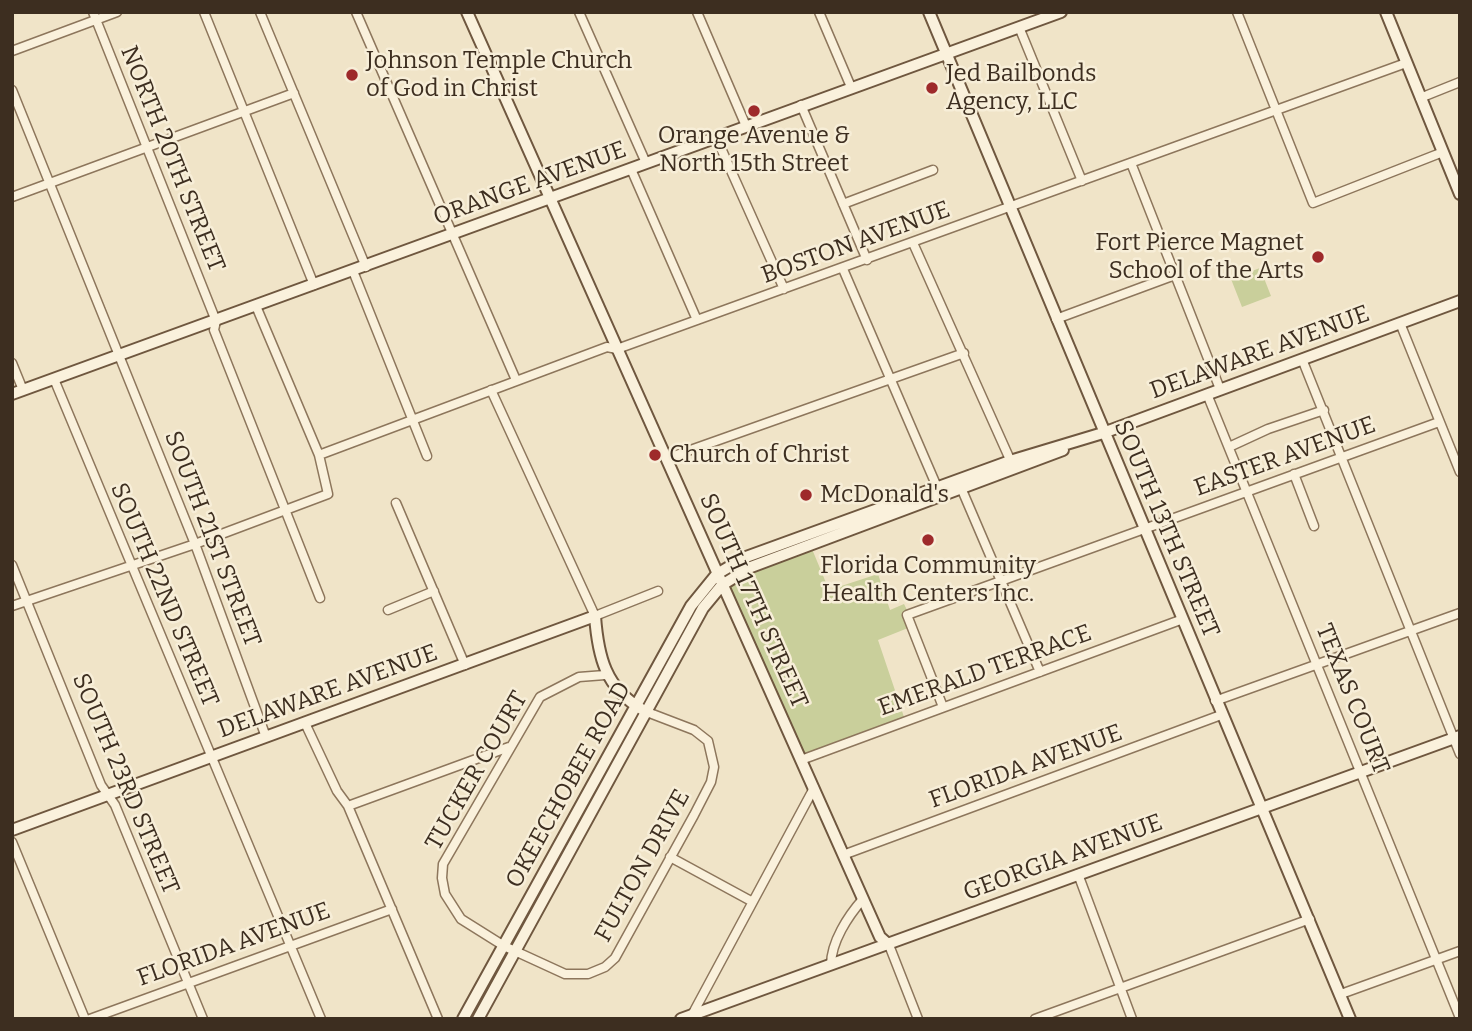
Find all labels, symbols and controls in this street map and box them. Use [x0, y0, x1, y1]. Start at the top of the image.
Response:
street label: NORTH 20TH STREET [113, 42, 231, 276]
place label: Johnson Temple Church of God in Christ [366, 47, 632, 103]
place label: Jed Bailbonds Agency, LLC [946, 60, 1096, 116]
marker: Johnson Temple Church of God in Christ [344, 67, 360, 83]
marker: Jed Bailbonds Agency, LLC [924, 80, 940, 96]
marker: Orange Avenue & North 15th Street [746, 103, 762, 119]
place label: Orange Avenue & North 15th Street [658, 122, 850, 178]
street label: ORANGE AVENUE [430, 136, 630, 232]
street label: BOSTON AVENUE [758, 196, 954, 290]
place label: Fort Pierce Magnet School of the Arts [1095, 229, 1304, 285]
marker: Fort Pierce Magnet School of the Arts [1310, 249, 1326, 265]
street label: DELAWARE AVENUE [1146, 300, 1374, 406]
street label: EASTER AVENUE [1190, 411, 1380, 503]
street label: SOUTH 13TH STREET [1107, 416, 1225, 642]
street label: SOUTH 21ST STREET [158, 427, 266, 651]
place label: Church of Christ [669, 441, 850, 469]
marker: Church of Christ [647, 447, 663, 463]
street label: SOUTH 22ND STREET [104, 479, 224, 711]
place label: McDonald's [820, 481, 949, 509]
marker: McDonald's [798, 487, 814, 503]
street label: SOUTH 17TH STREET [693, 489, 813, 713]
marker: Florida Community Health Centers Inc. [920, 532, 936, 548]
place label: Florida Community Health Centers Inc. [820, 552, 1036, 608]
street label: EMERALD TERRACE [874, 619, 1096, 723]
street label: TEXAS COURT [1309, 620, 1395, 778]
street label: DELAWARE AVENUE [214, 639, 442, 745]
street label: SOUTH 23RD STREET [65, 669, 185, 899]
street label: OKEECHOBEE ROAD [500, 677, 638, 893]
street label: TUCKER COURT [420, 686, 534, 856]
street label: FLORIDA AVENUE [926, 719, 1126, 815]
street label: FULTON DRIVE [589, 785, 697, 947]
street label: GEORGIA AVENUE [959, 809, 1167, 907]
street label: FLORIDA AVENUE [134, 897, 334, 993]

